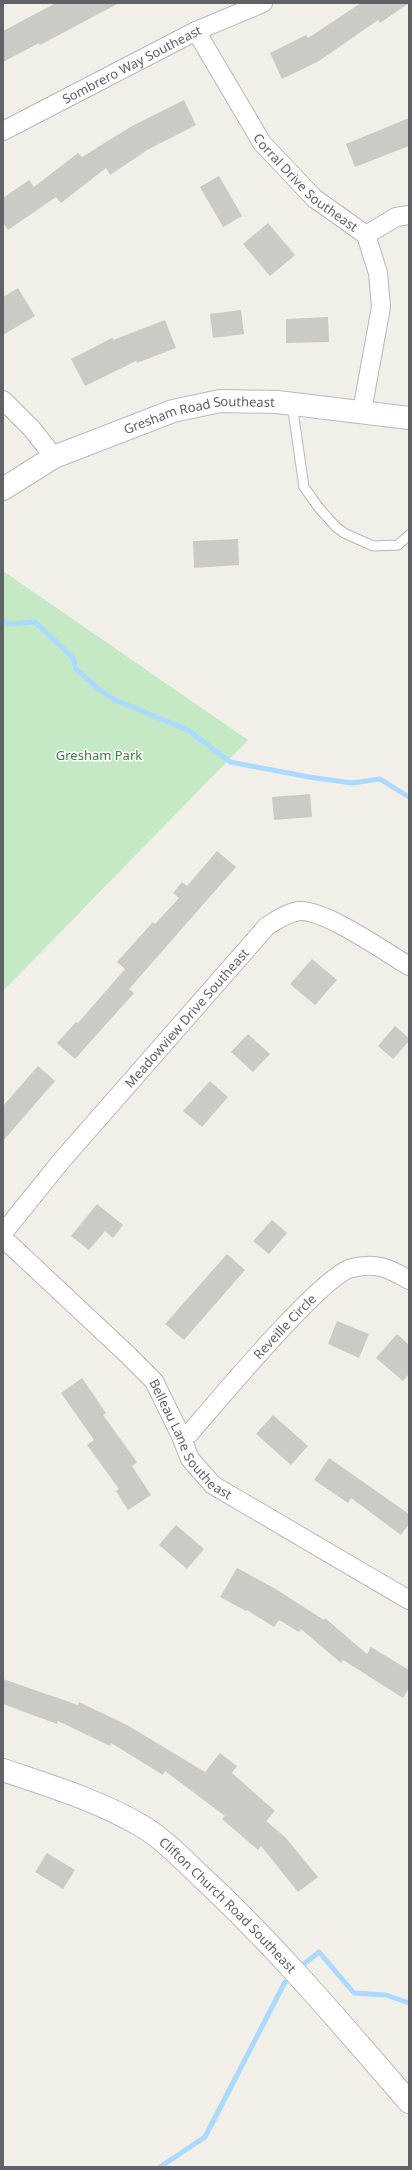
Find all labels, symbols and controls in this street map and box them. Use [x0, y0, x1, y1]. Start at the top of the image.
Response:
street label: Sombrero Way Southeast [59, 21, 204, 108]
street label: Corral Drive Southeast [249, 130, 362, 236]
street label: Gresham Road Southeast [121, 392, 275, 438]
park label: Gresham Park [56, 746, 142, 764]
street label: Meadowview Drive Southeast [121, 944, 253, 1091]
street label: Reveille Circle [249, 1290, 320, 1363]
street label: Belleau Lane Southeast [145, 1376, 236, 1503]
street label: Clifton Church Road Southeast [155, 1833, 301, 1977]

